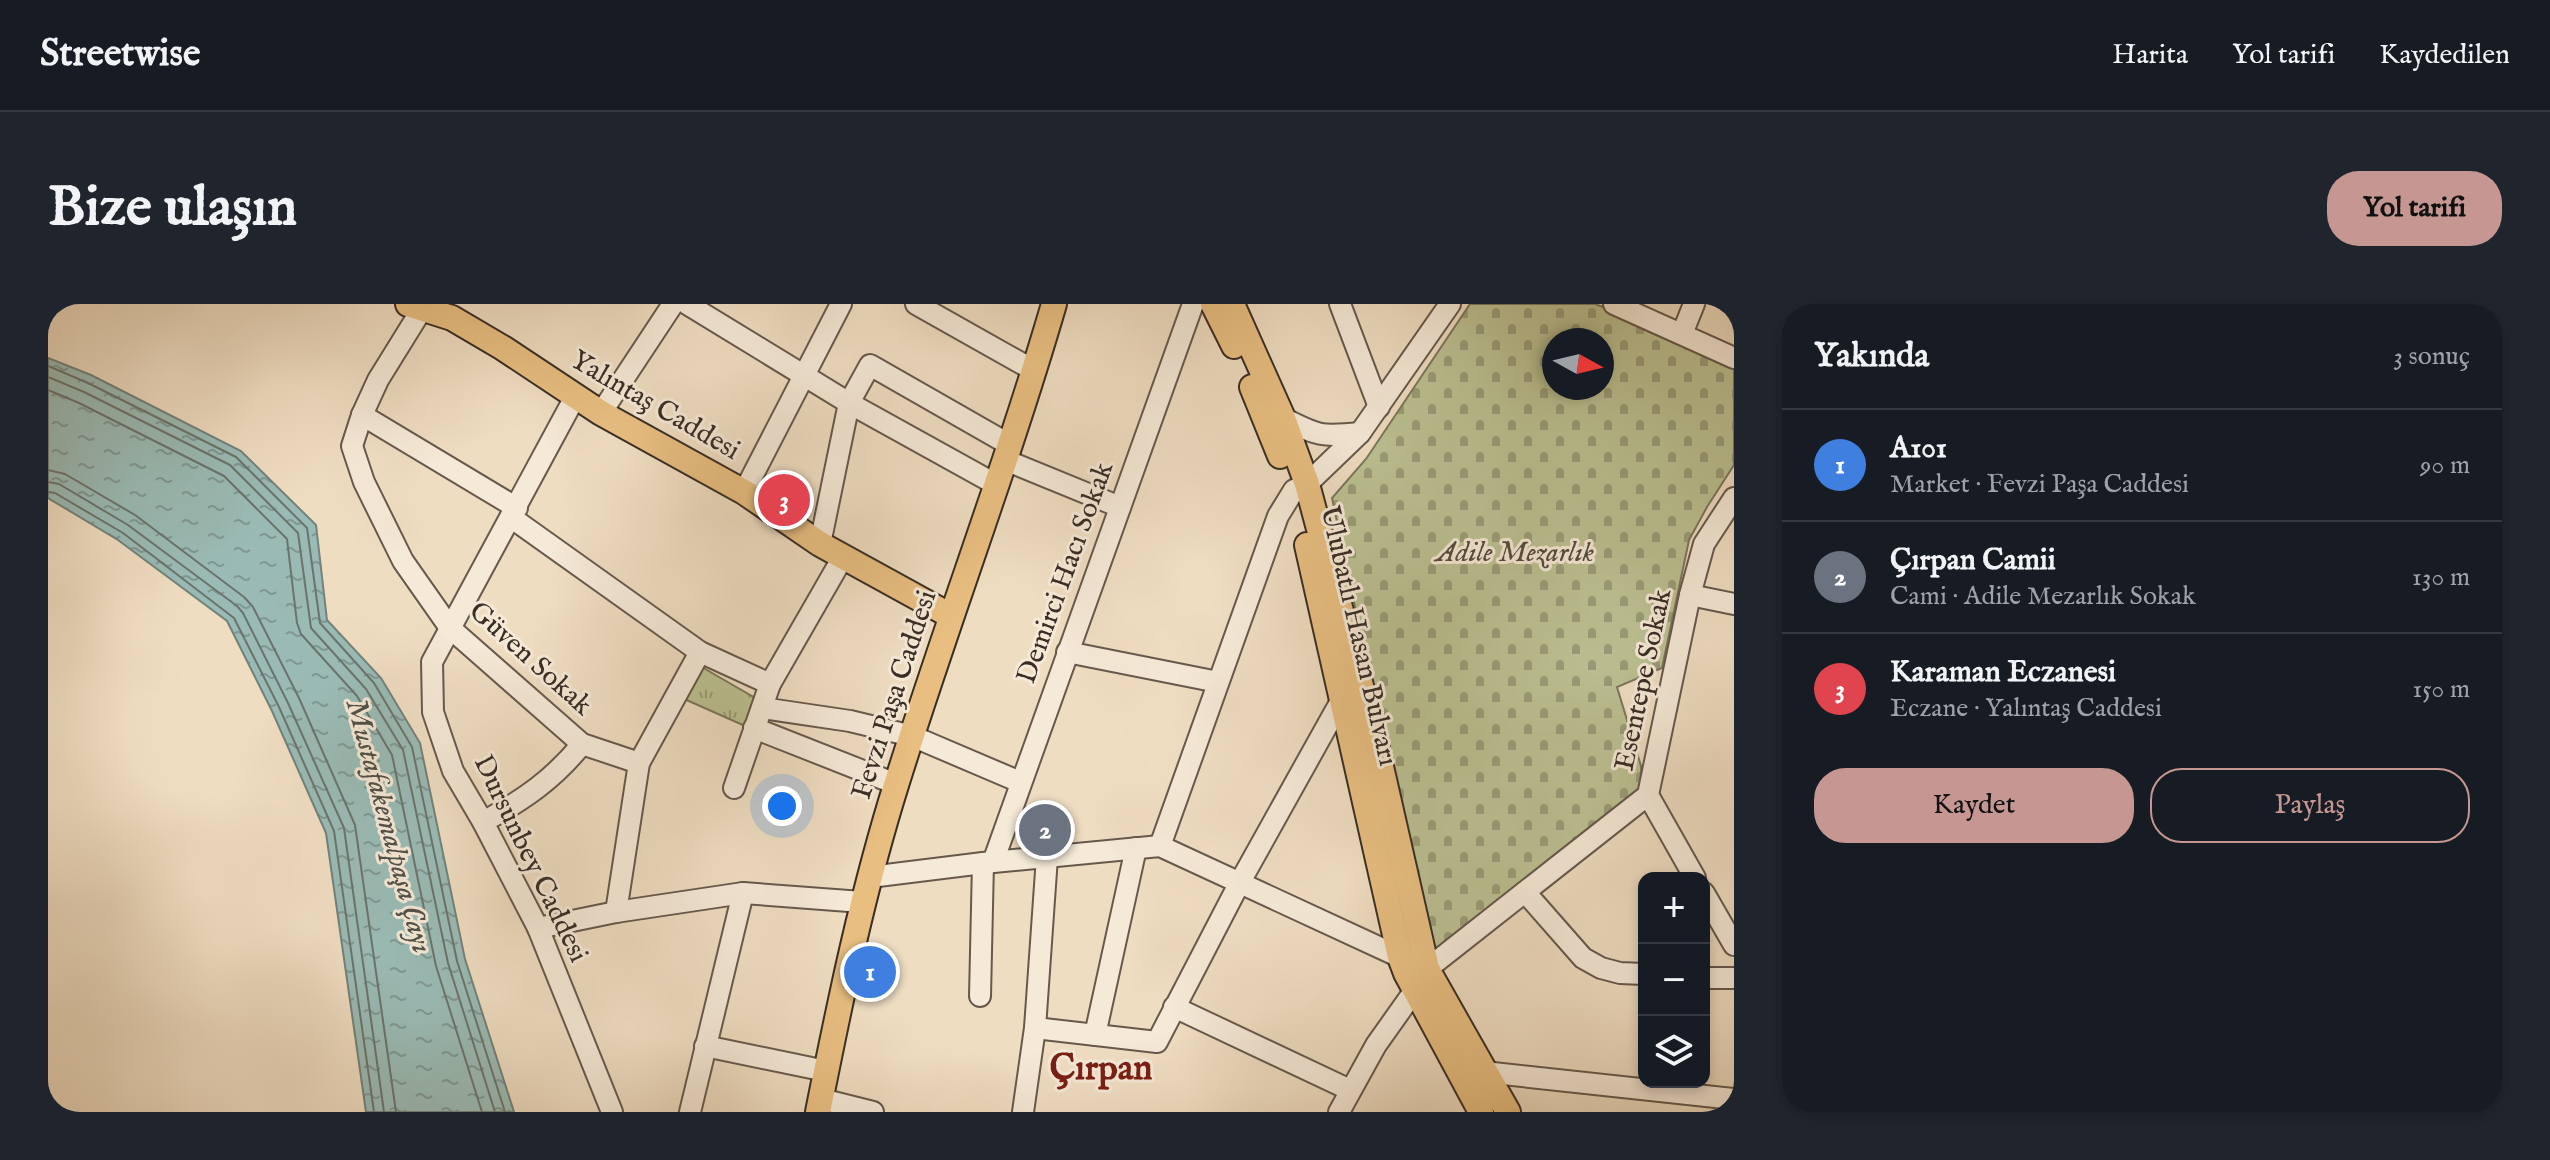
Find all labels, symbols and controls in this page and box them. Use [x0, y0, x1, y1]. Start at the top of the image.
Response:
text: Streetwise [40, 31, 200, 79]
text: Harita [2112, 38, 2188, 73]
text: Yol tarifi [2232, 38, 2335, 73]
text: Kaydedilen [2379, 38, 2510, 73]
button: Yol tarifi [2327, 171, 2502, 246]
text: Bize ulaşın [48, 173, 297, 244]
north arrow [1542, 328, 1614, 400]
text: Yakında [1814, 335, 1929, 378]
text: 3 sonuç [2393, 340, 2470, 373]
street label: Yalıntaş Caddesi [564, 343, 746, 469]
text: A101 [1890, 430, 1947, 468]
text: 1 [1835, 449, 1845, 482]
text: 90 m [2420, 449, 2470, 482]
street label: Demirci Hacı Sokak [1010, 456, 1123, 689]
text: Market · Fevzi Paşa Caddesi [1890, 468, 2189, 501]
pin: 3 [758, 470, 810, 530]
street label: Ulubatlı Hasan Bulvarı [1311, 503, 1405, 769]
park label: Adile Mezarlık [1433, 536, 1594, 571]
text: Çırpan Camii [1890, 542, 2056, 580]
text: 2 [1834, 561, 1846, 594]
text: 130 m [2412, 561, 2470, 594]
text: Cami · Adile Mezarlık Sokak [1890, 580, 2196, 613]
street label: Esentepe Sokak [1608, 585, 1681, 774]
street label: Fevzi Paşa Caddesi [845, 586, 945, 804]
street label: Güven Sokak [461, 594, 600, 724]
text: Karaman Eczanesi [1890, 654, 2116, 692]
text: 3 [1835, 673, 1845, 706]
text: 150 m [2412, 673, 2470, 706]
text: Eczane · Yalıntaş Caddesi [1890, 692, 2162, 725]
water label: Mustafakemalpaşa Çayı [336, 695, 440, 957]
street label: Dursunbey Caddesi [465, 750, 595, 968]
button: Kaydet [1814, 768, 2134, 843]
button: Paylaş [2150, 768, 2470, 843]
your location [762, 786, 802, 826]
pin: 2 [1019, 800, 1071, 860]
map controls [1638, 872, 1710, 1088]
button: + [1638, 872, 1710, 944]
pin: 1 [844, 942, 896, 1002]
button: − [1638, 944, 1710, 1016]
button: layers [1638, 1016, 1710, 1088]
district label: Çırpan [1050, 1046, 1152, 1092]

